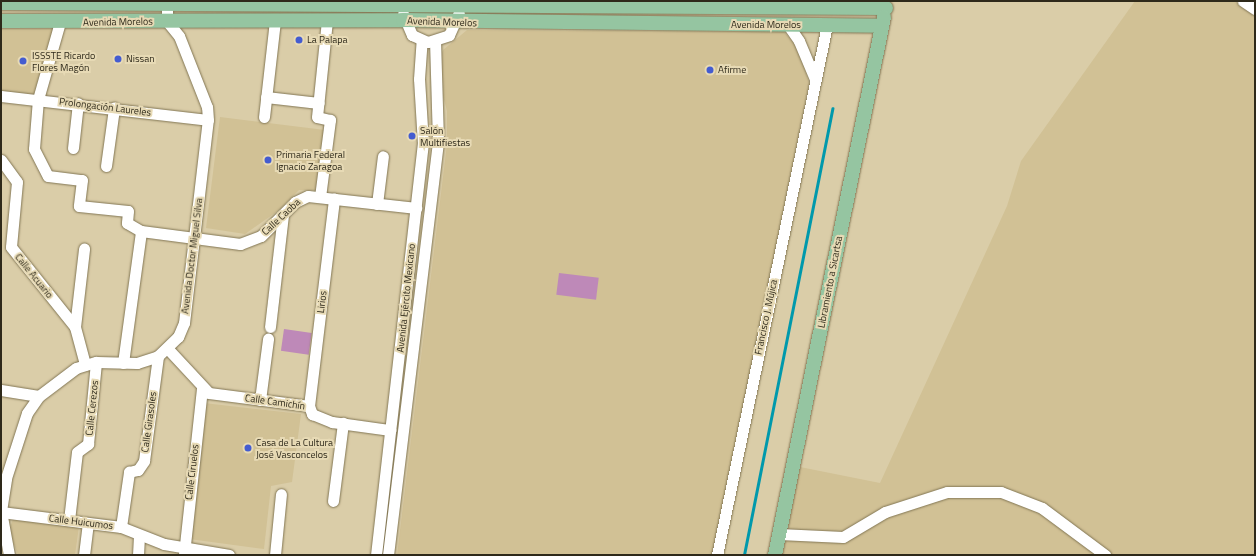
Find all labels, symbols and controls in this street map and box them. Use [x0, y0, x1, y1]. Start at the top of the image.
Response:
street label: Avenida Morelos [83, 15, 153, 29]
street label: Avenida Morelos [407, 15, 477, 29]
street label: Avenida Morelos [731, 19, 801, 31]
place label: La Palapa [307, 34, 347, 46]
marker: La Palapa [294, 35, 304, 45]
place label: ISSSTE Ricardo Flores Magón [32, 49, 95, 72]
place label: Nissan [126, 53, 155, 65]
marker: Nissan [113, 54, 123, 64]
marker: ISSSTE Ricardo Flores Magón [17, 55, 29, 67]
place label: Afirme [718, 64, 746, 76]
marker: Afirme [705, 65, 715, 75]
street label: Prolongación Laureles [58, 95, 152, 119]
place label: Salón Multifiestas [420, 124, 470, 148]
marker: Salón Multifiestas [407, 131, 417, 141]
place label: Primaria Federal Ignacio Zaragoa [276, 148, 345, 172]
marker: Primaria Federal Ignacio Zaragoa [263, 155, 273, 165]
street label: Calle Caoba [259, 196, 303, 238]
street label: Avenida Doctor Miguel Silva [179, 197, 205, 315]
street label: Libramiento a Sicartsa [815, 235, 845, 329]
street label: Avenida Ejército Mexicano [394, 243, 418, 353]
street label: Calle Acuario [12, 251, 56, 301]
street label: Francisco J. Mújica [752, 278, 780, 356]
street label: Lirios [315, 290, 329, 314]
street label: Calle Cerezos [83, 380, 101, 436]
street label: Calle Girasoles [139, 391, 159, 453]
street label: Calle Camichín [244, 392, 306, 412]
place label: Casa de La Cultura José Vasconcelos [256, 436, 333, 460]
street label: Calle Ciruelos [183, 443, 201, 501]
marker: Casa de La Cultura José Vasconcelos [243, 443, 253, 453]
street label: Calle Huicumos [48, 512, 114, 532]

